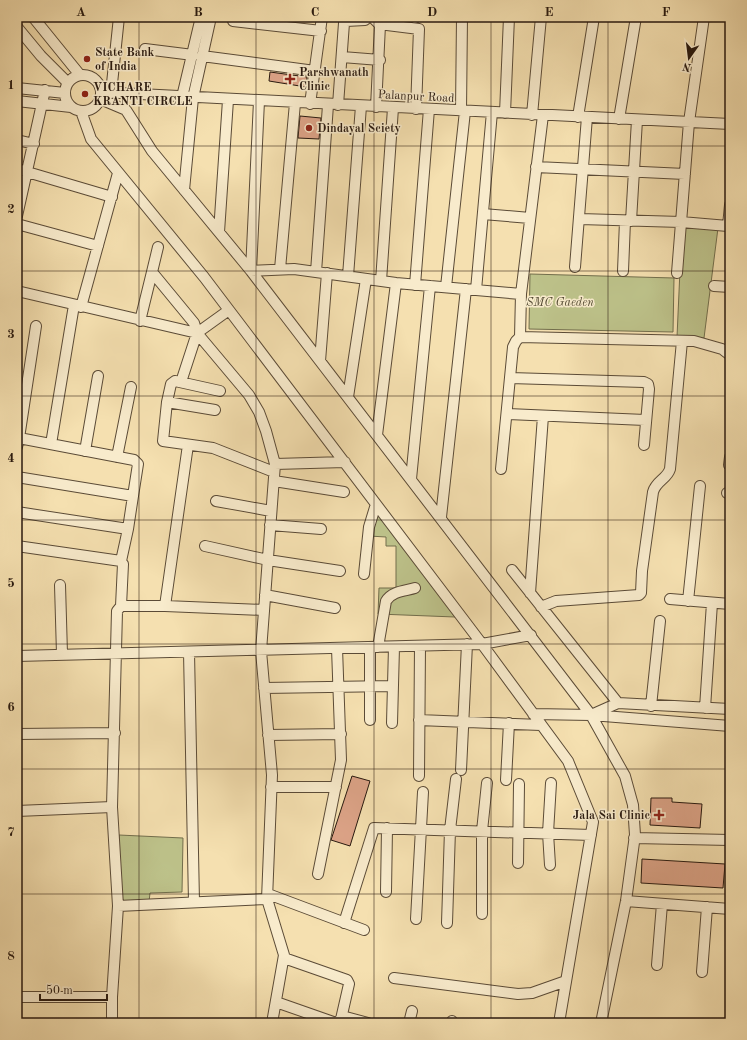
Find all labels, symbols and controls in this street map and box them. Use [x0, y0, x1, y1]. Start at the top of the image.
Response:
text: A [76, 6, 86, 19]
text: B [193, 6, 203, 19]
text: C [311, 6, 319, 19]
text: D [427, 6, 437, 19]
text: E [545, 6, 554, 19]
text: F [662, 6, 671, 19]
north arrow [669, 38, 709, 78]
place label: State Bank of India [95, 47, 155, 73]
marker: State Bank of India [82, 54, 92, 64]
text: N [681, 60, 692, 73]
place label: Parshwanath Clinic [299, 67, 369, 93]
marker: Parshwanath Clinic [284, 73, 296, 85]
text: 1 [7, 79, 15, 92]
place label: VICHARE KRANTI CIRCLE [93, 82, 193, 108]
marker: VICHARE KRANTI CIRCLE [80, 89, 90, 99]
street label: Palanpur Road [377, 89, 455, 105]
marker: Dindayal Sciety [304, 123, 314, 133]
place label: Dindayal Sciety [317, 123, 401, 135]
text: 2 [7, 203, 15, 216]
park label: SMC Gaeden [526, 297, 594, 309]
text: 3 [7, 328, 15, 341]
text: 4 [7, 452, 15, 465]
text: 5 [7, 577, 15, 590]
text: 6 [7, 701, 15, 714]
marker: Jala Sai Clinic [653, 809, 665, 821]
place label: Jala Sai Clinic [573, 810, 650, 822]
text: 7 [7, 826, 15, 839]
text: 8 [7, 950, 15, 963]
scale bar [40, 976, 107, 1002]
text: 50 m [46, 984, 73, 997]

